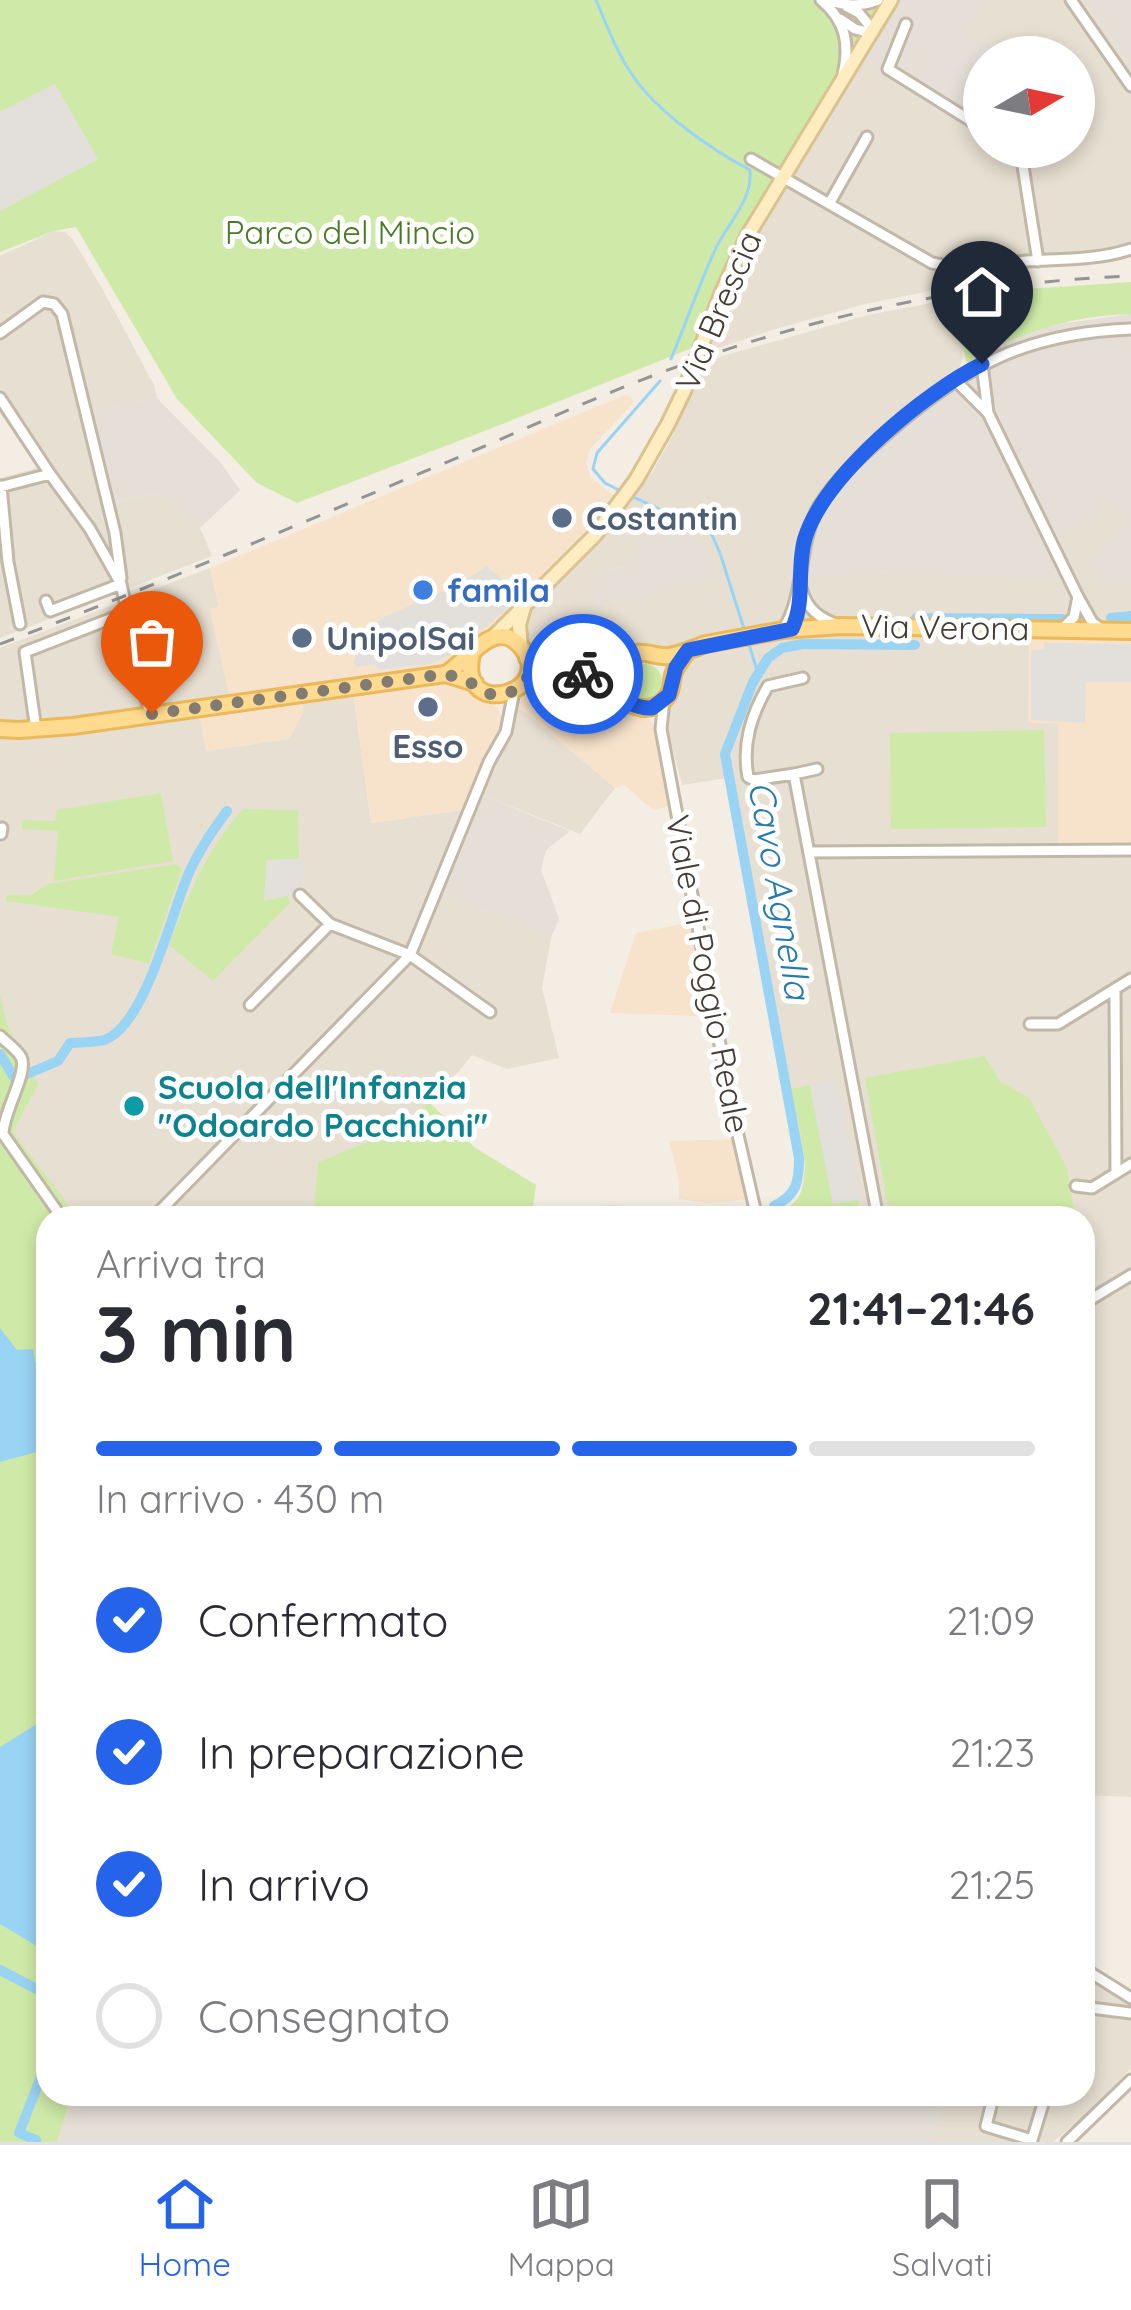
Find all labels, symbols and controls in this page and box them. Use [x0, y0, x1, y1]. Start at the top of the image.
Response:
north arrow [963, 36, 1095, 168]
map controls [963, 36, 1095, 168]
park label: Parco del Mincio [225, 211, 475, 252]
street label: Via Brescia [666, 225, 770, 397]
pin [931, 241, 1033, 364]
icon: home [949, 259, 1015, 325]
place label: Costantin [586, 497, 738, 538]
marker: Costantin [549, 505, 575, 531]
place label: famila [447, 569, 550, 610]
marker: famila [410, 577, 436, 603]
pin [101, 591, 203, 714]
street label: Via Verona [860, 605, 1030, 648]
icon: bag [119, 609, 185, 675]
courier [523, 614, 643, 734]
place label: UnipolSai [326, 617, 475, 658]
marker: UnipolSai [289, 625, 315, 651]
icon: bike [550, 641, 616, 707]
marker: Esso [415, 694, 441, 720]
place label: Esso [392, 725, 464, 766]
water label: Cavo Agnella [739, 777, 822, 1005]
street label: Viale di Poggio Reale [658, 811, 759, 1136]
place label: Scuola dell'Infanzia "Odoardo Pacchioni" [158, 1066, 488, 1145]
marker: Scuola dell'Infanzia "Odoardo Pacchioni" [121, 1093, 147, 1119]
text: Arriva tra [96, 1239, 266, 1288]
text: 21:41–21:46 [807, 1280, 1035, 1336]
text: 3 min [96, 1284, 297, 1382]
text: In arrivo · 430 m [96, 1474, 384, 1523]
icon: check [96, 1587, 162, 1653]
text: Confermato [198, 1592, 448, 1648]
text: 21:09 [947, 1596, 1035, 1645]
icon: check [96, 1719, 162, 1785]
text: In preparazione [198, 1724, 525, 1780]
text: 21:23 [950, 1728, 1035, 1777]
icon: check [96, 1851, 162, 1917]
text: In arrivo [198, 1856, 370, 1912]
text: 21:25 [949, 1860, 1035, 1909]
text: Consegnato [198, 1988, 450, 2044]
tab: Home [138, 2171, 231, 2284]
tab: Mappa [508, 2171, 615, 2284]
tab: Salvati [892, 2171, 993, 2284]

